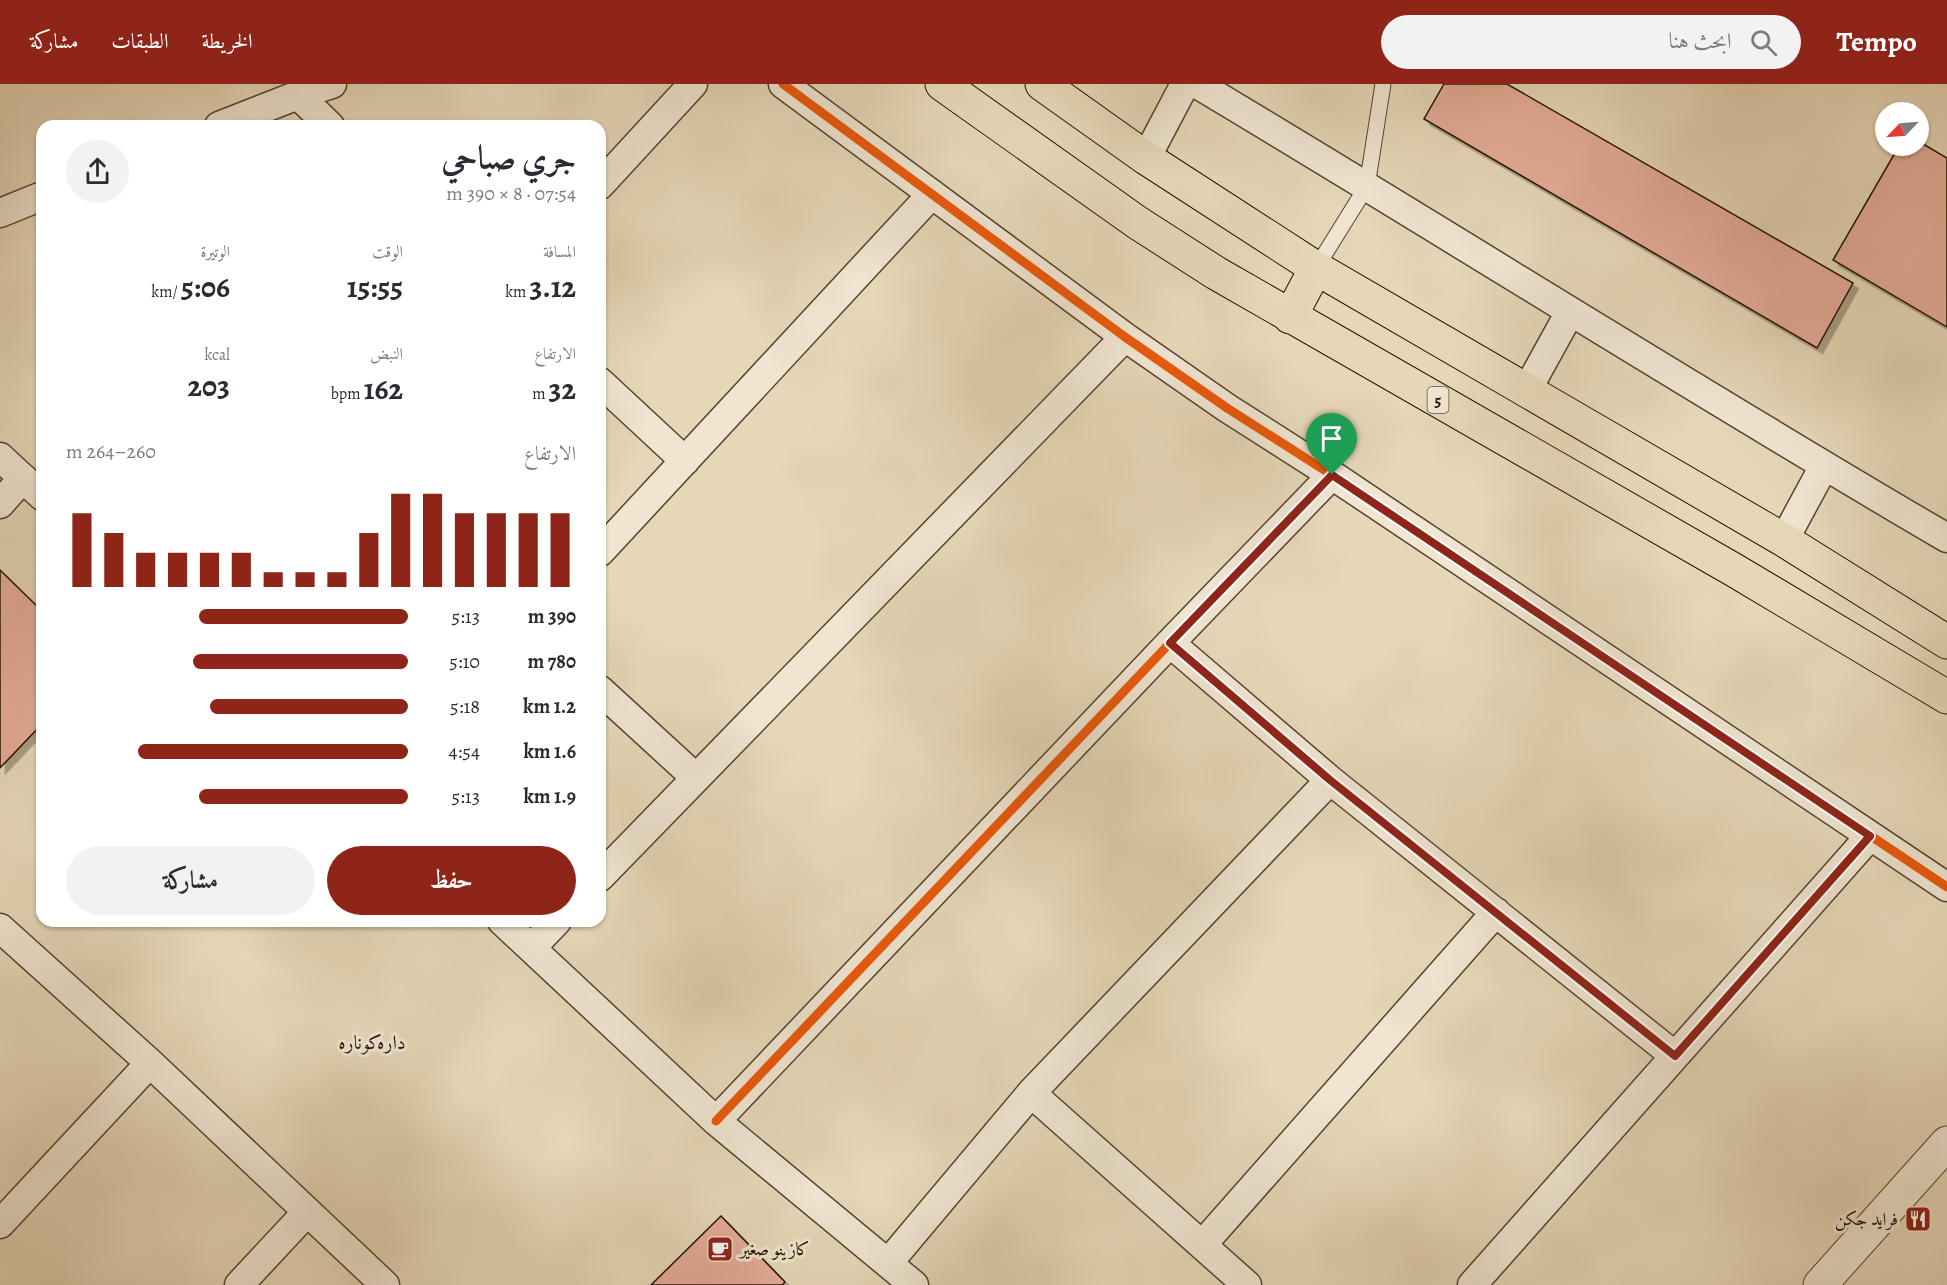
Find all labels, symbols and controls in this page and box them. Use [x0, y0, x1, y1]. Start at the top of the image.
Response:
search box [1381, 15, 1801, 69]
text: Tempo [1837, 23, 1917, 61]
text: ابحث هنا [1669, 26, 1732, 56]
icon: search [1747, 26, 1780, 59]
text: مشاركة [30, 27, 78, 55]
text: الطبقات [111, 27, 168, 55]
text: الخريطة [201, 27, 253, 55]
north arrow [1875, 102, 1929, 156]
map controls [1875, 102, 1929, 156]
text: جري صباحي [441, 135, 576, 180]
button: share [66, 140, 129, 203]
text: 07:54 · 8 × 390 m [446, 180, 576, 207]
text: الوتيرة [200, 241, 230, 263]
text: الوقت [372, 241, 403, 263]
text: المسافة [543, 241, 576, 263]
text: 5:06 [181, 267, 230, 307]
text: 15:55 [347, 267, 403, 307]
text: 3.12 [530, 267, 576, 307]
text: /km [151, 281, 181, 303]
text: km [505, 281, 530, 303]
text: النبض [370, 343, 403, 365]
text: الارتفاع [534, 343, 576, 365]
text: kcal [204, 344, 230, 366]
text: 203 [188, 366, 230, 406]
text: 162 [364, 369, 403, 409]
text: 32 [549, 369, 576, 409]
text: bpm [331, 383, 364, 405]
text: m [532, 383, 549, 405]
road number: 5 [1428, 387, 1448, 413]
pin [1306, 413, 1357, 475]
icon: arrive [1315, 422, 1348, 455]
text: 260–264 m [66, 438, 156, 465]
text: الارتفاع [524, 440, 576, 467]
text: 5:13 [451, 603, 480, 630]
text: 390 m [528, 603, 576, 630]
text: 5:10 [449, 648, 480, 675]
text: 780 m [528, 648, 576, 675]
text: 5:18 [450, 693, 480, 720]
text: 1.2 km [523, 693, 576, 720]
text: 4:54 [449, 738, 480, 765]
text: 1.6 km [523, 738, 576, 765]
text: 5:13 [451, 783, 480, 810]
text: 1.9 km [523, 783, 576, 810]
button: مشاركة [66, 846, 315, 915]
button: حفظ [327, 846, 576, 915]
district label: دارەکونارە [338, 1029, 406, 1056]
restaurant icon: فراید جكن [1903, 1204, 1933, 1234]
place label: فراید جكن [1835, 1207, 1898, 1231]
cafe icon: كازينو صغير [705, 1234, 735, 1264]
place label: كازينو صغير [738, 1237, 810, 1261]

